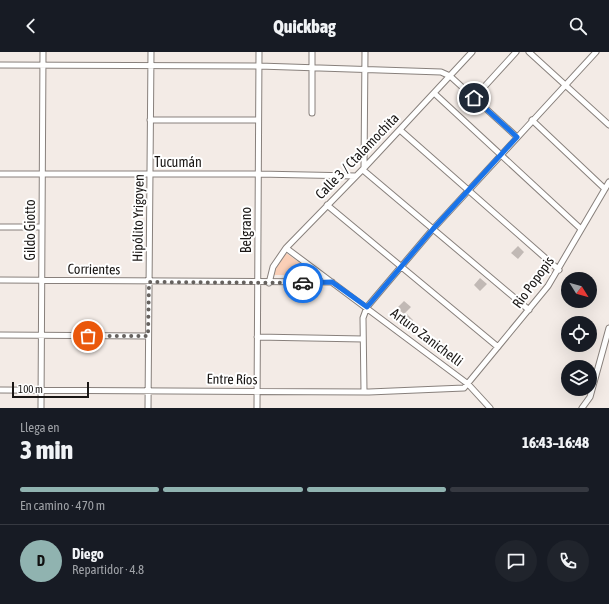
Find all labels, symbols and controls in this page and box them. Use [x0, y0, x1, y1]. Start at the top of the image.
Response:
icon: back [20, 15, 42, 37]
icon: search [567, 15, 589, 37]
text: Quickbag [273, 16, 336, 37]
pin [457, 81, 491, 115]
icon: home [463, 87, 485, 109]
street label: Calle 3 / Ctalamochita [312, 110, 402, 202]
street label: Tucumán [154, 154, 202, 170]
street label: Hipólito Yrigoyen [129, 174, 147, 262]
street label: Gildo Giotto [22, 199, 38, 261]
street label: Belgrano [238, 207, 254, 253]
street label: Rio Popopis [509, 253, 557, 311]
street label: Corrientes [68, 261, 121, 277]
courier [283, 263, 323, 303]
icon: car [292, 272, 314, 294]
north arrow [561, 272, 597, 308]
map controls [561, 272, 597, 396]
street label: Arturo Zanichelli [388, 305, 466, 369]
button: locate [561, 316, 597, 352]
pin [71, 319, 105, 353]
icon: bag [77, 325, 99, 347]
button: layers [561, 360, 597, 396]
street label: Entre Ríos [206, 371, 258, 387]
scale bar [12, 380, 89, 399]
text: 100 m [18, 383, 43, 395]
text: Llega en [20, 420, 60, 435]
text: 16:43–16:48 [522, 434, 589, 451]
text: 3 min [20, 435, 73, 465]
text: En camino · 470 m [20, 498, 105, 513]
button: chat [495, 540, 537, 582]
button: phone [547, 540, 589, 582]
text: Diego [72, 545, 104, 562]
text: D [37, 552, 45, 569]
text: Repartidor · 4.8 [72, 562, 144, 577]

